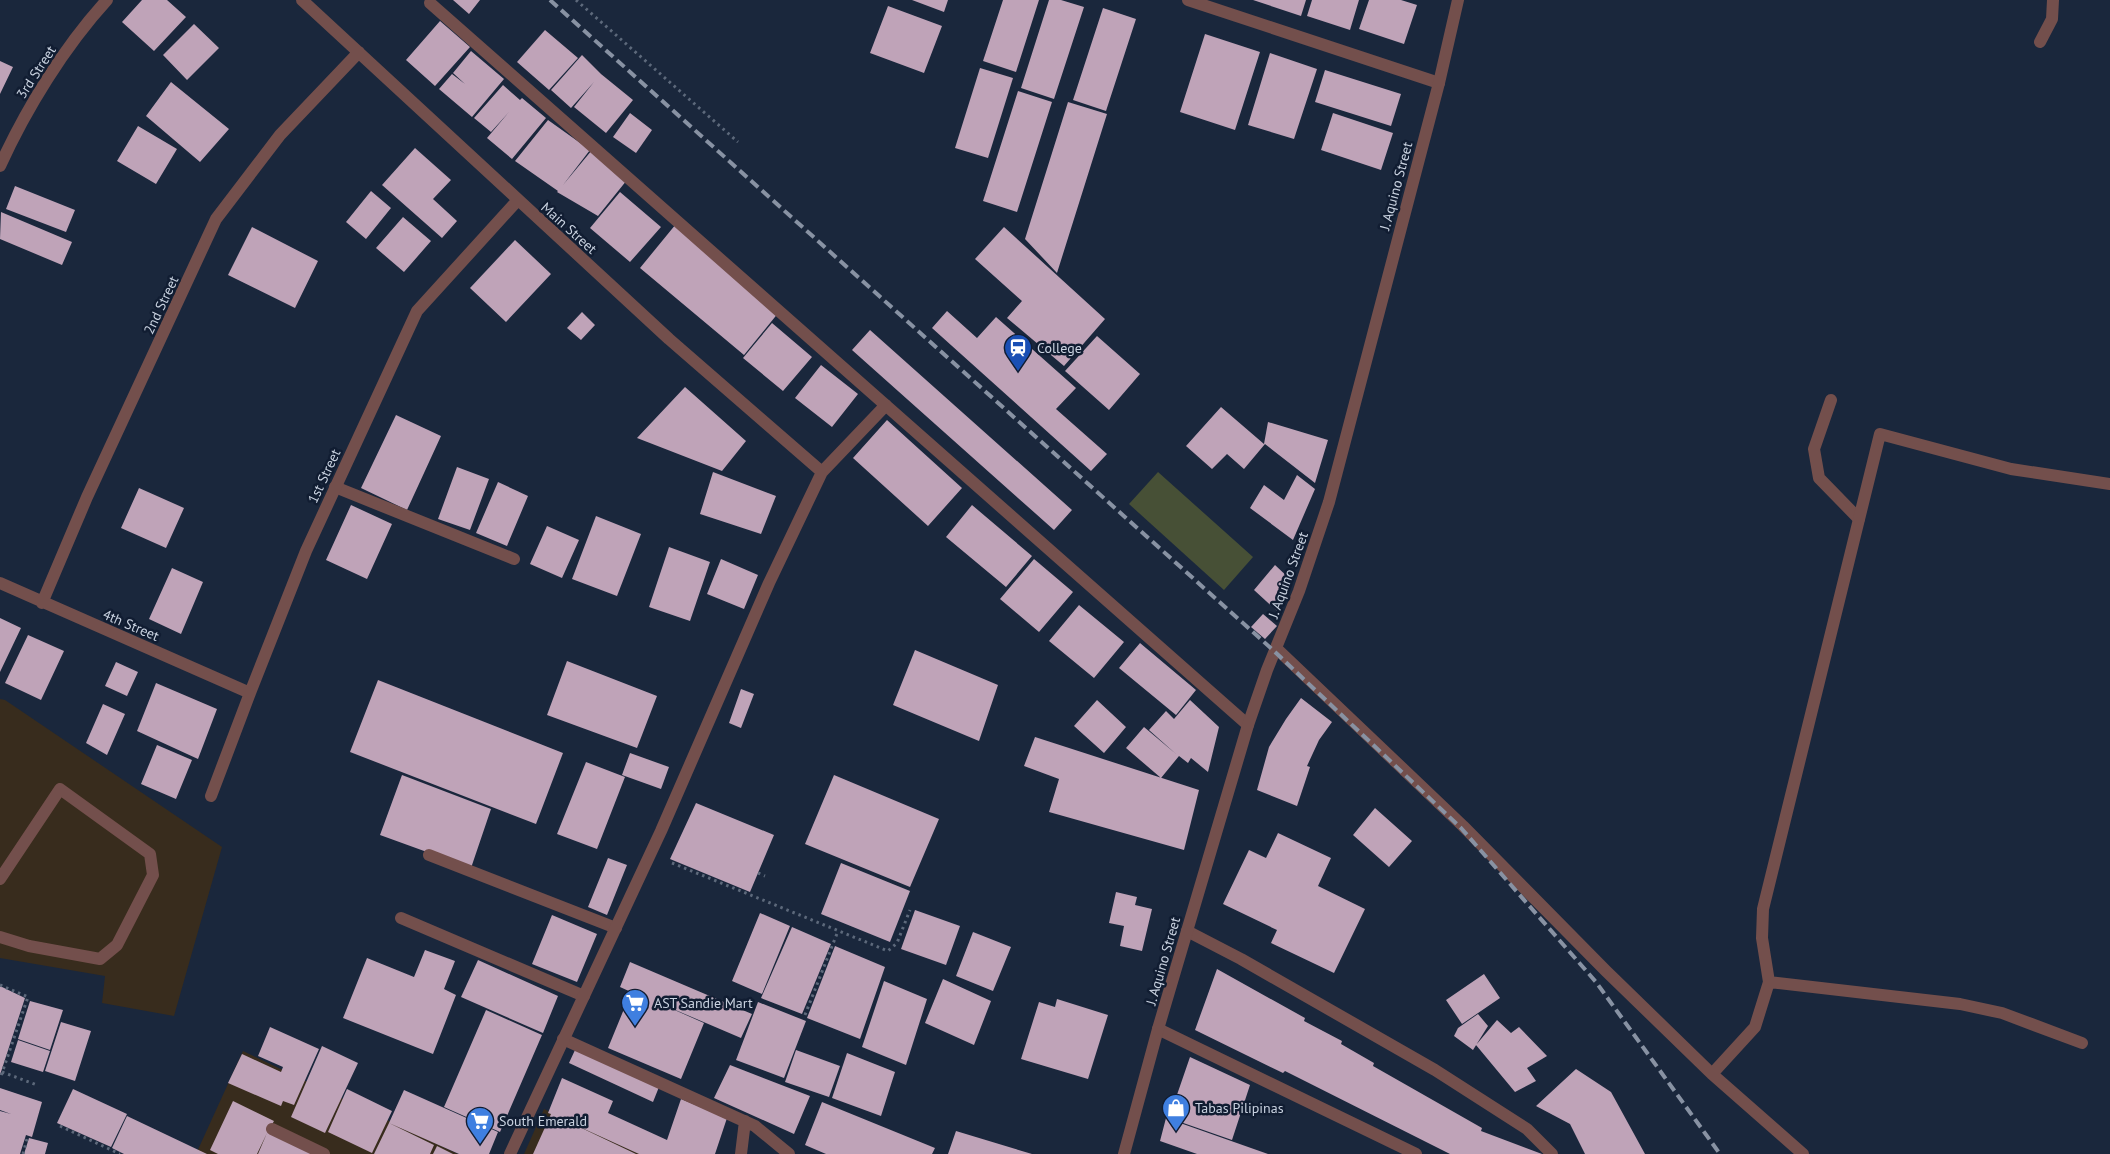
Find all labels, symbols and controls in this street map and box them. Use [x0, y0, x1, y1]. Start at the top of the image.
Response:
street label: 3rd Street [12, 42, 60, 102]
street label: J. Aquino Street [1375, 140, 1417, 233]
street label: Main Street [537, 198, 601, 258]
street label: 2nd Street [140, 273, 182, 337]
station icon: College [1003, 333, 1033, 372]
place label: College [1037, 339, 1082, 357]
street label: 1st Street [304, 446, 344, 506]
street label: J. Aquino Street [1264, 529, 1312, 622]
street label: 4th Street [100, 605, 162, 645]
street label: J. Aquino Street [1142, 915, 1184, 1008]
supermarket icon: AST Sandie Mart [620, 988, 650, 1027]
place label: AST Sandie Mart [654, 994, 753, 1012]
shop icon: Tabas Pilipinas [1161, 1093, 1191, 1132]
place label: Tabas Pilipinas [1195, 1099, 1284, 1117]
supermarket icon: South Emerald [465, 1106, 495, 1145]
place label: South Emerald [499, 1112, 587, 1130]

